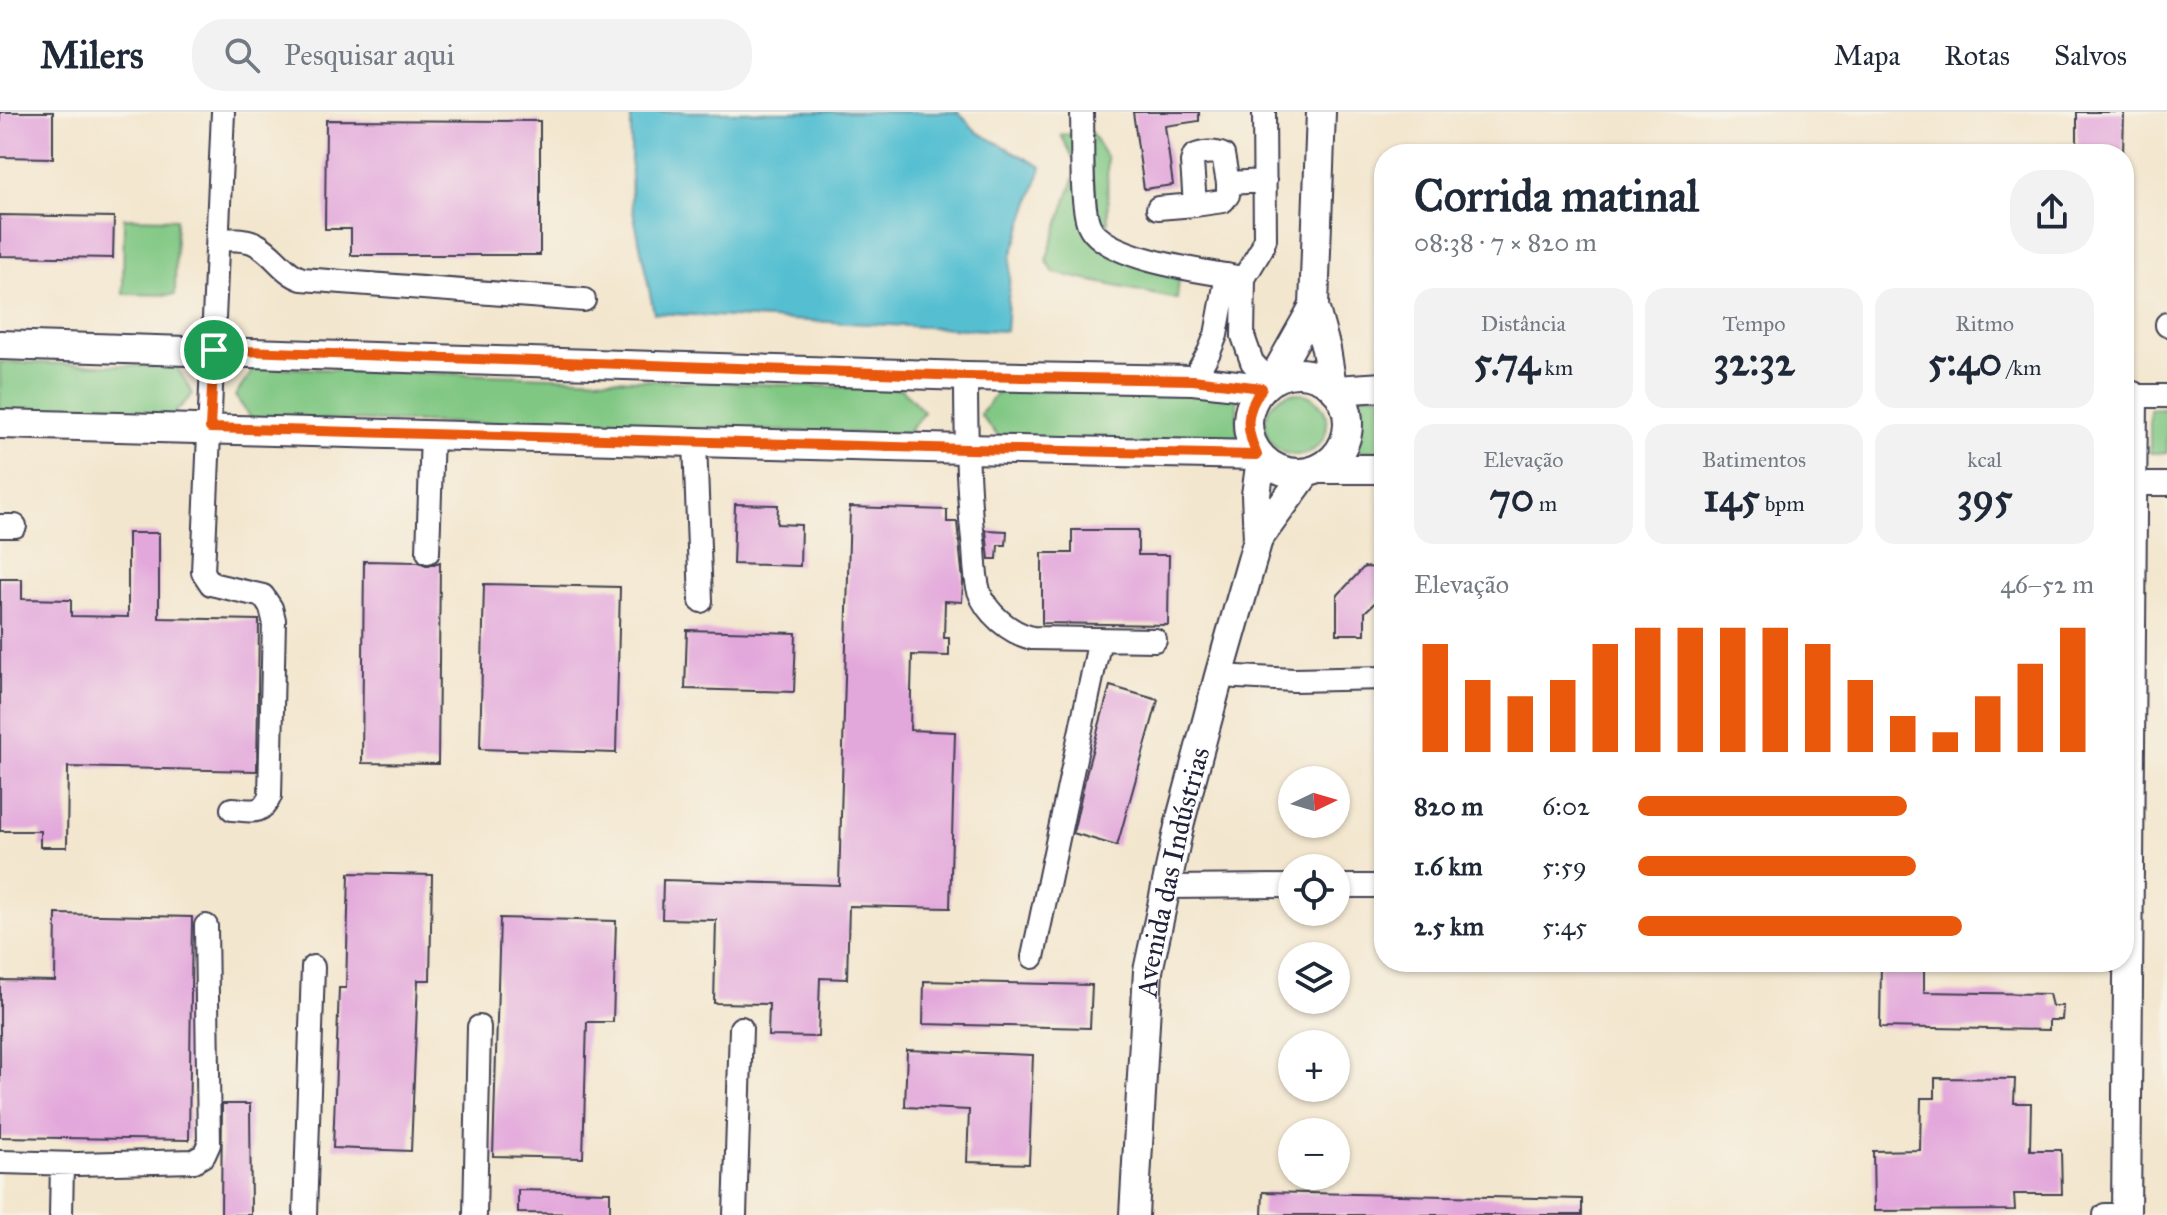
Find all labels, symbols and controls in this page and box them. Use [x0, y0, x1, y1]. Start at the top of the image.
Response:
search box [192, 19, 752, 91]
text: Milers [40, 32, 144, 78]
icon: search [220, 33, 264, 77]
text: Pesquisar aqui [284, 37, 455, 73]
text: Mapa [1834, 38, 1900, 73]
text: Rotas [1944, 38, 2010, 73]
text: Salvos [2054, 38, 2127, 73]
text: Corrida matinal [1414, 169, 1699, 223]
button: share [2010, 170, 2094, 254]
text: 08:38 · 7 × 820 m [1414, 226, 1597, 258]
text: Distância [1481, 310, 1566, 337]
text: Tempo [1722, 310, 1786, 337]
text: Ritmo [1955, 310, 2014, 337]
pin [180, 316, 248, 384]
icon: arrive [192, 328, 236, 372]
text: 5.74 [1474, 337, 1540, 386]
text: 32:32 [1713, 337, 1795, 386]
text: 5:40 [1928, 337, 2002, 386]
text: km [1540, 354, 1573, 381]
text: /km [2002, 354, 2041, 381]
text: Elevação [1483, 446, 1564, 473]
text: Batimentos [1702, 446, 1806, 473]
text: kcal [1967, 446, 2002, 473]
text: 70 [1489, 473, 1534, 522]
text: 145 [1703, 473, 1760, 522]
text: 395 [1957, 473, 2013, 522]
text: m [1534, 490, 1557, 517]
text: bpm [1760, 490, 1805, 517]
text: Elevação [1414, 568, 1509, 600]
text: 46–52 m [2000, 568, 2094, 600]
street label: Avenida das Indústrias [1129, 743, 1217, 999]
north arrow [1278, 766, 1350, 838]
map controls [1278, 766, 1350, 1190]
text: 820 m [1414, 790, 1483, 822]
text: 6:02 [1542, 790, 1590, 822]
text: 1.6 km [1414, 850, 1483, 882]
text: 5:59 [1542, 850, 1587, 882]
button: locate [1278, 854, 1350, 926]
text: 2.5 km [1414, 910, 1484, 942]
text: 5:45 [1542, 910, 1587, 942]
button: layers [1278, 942, 1350, 1014]
button: + [1278, 1030, 1350, 1102]
button: − [1278, 1118, 1350, 1190]

